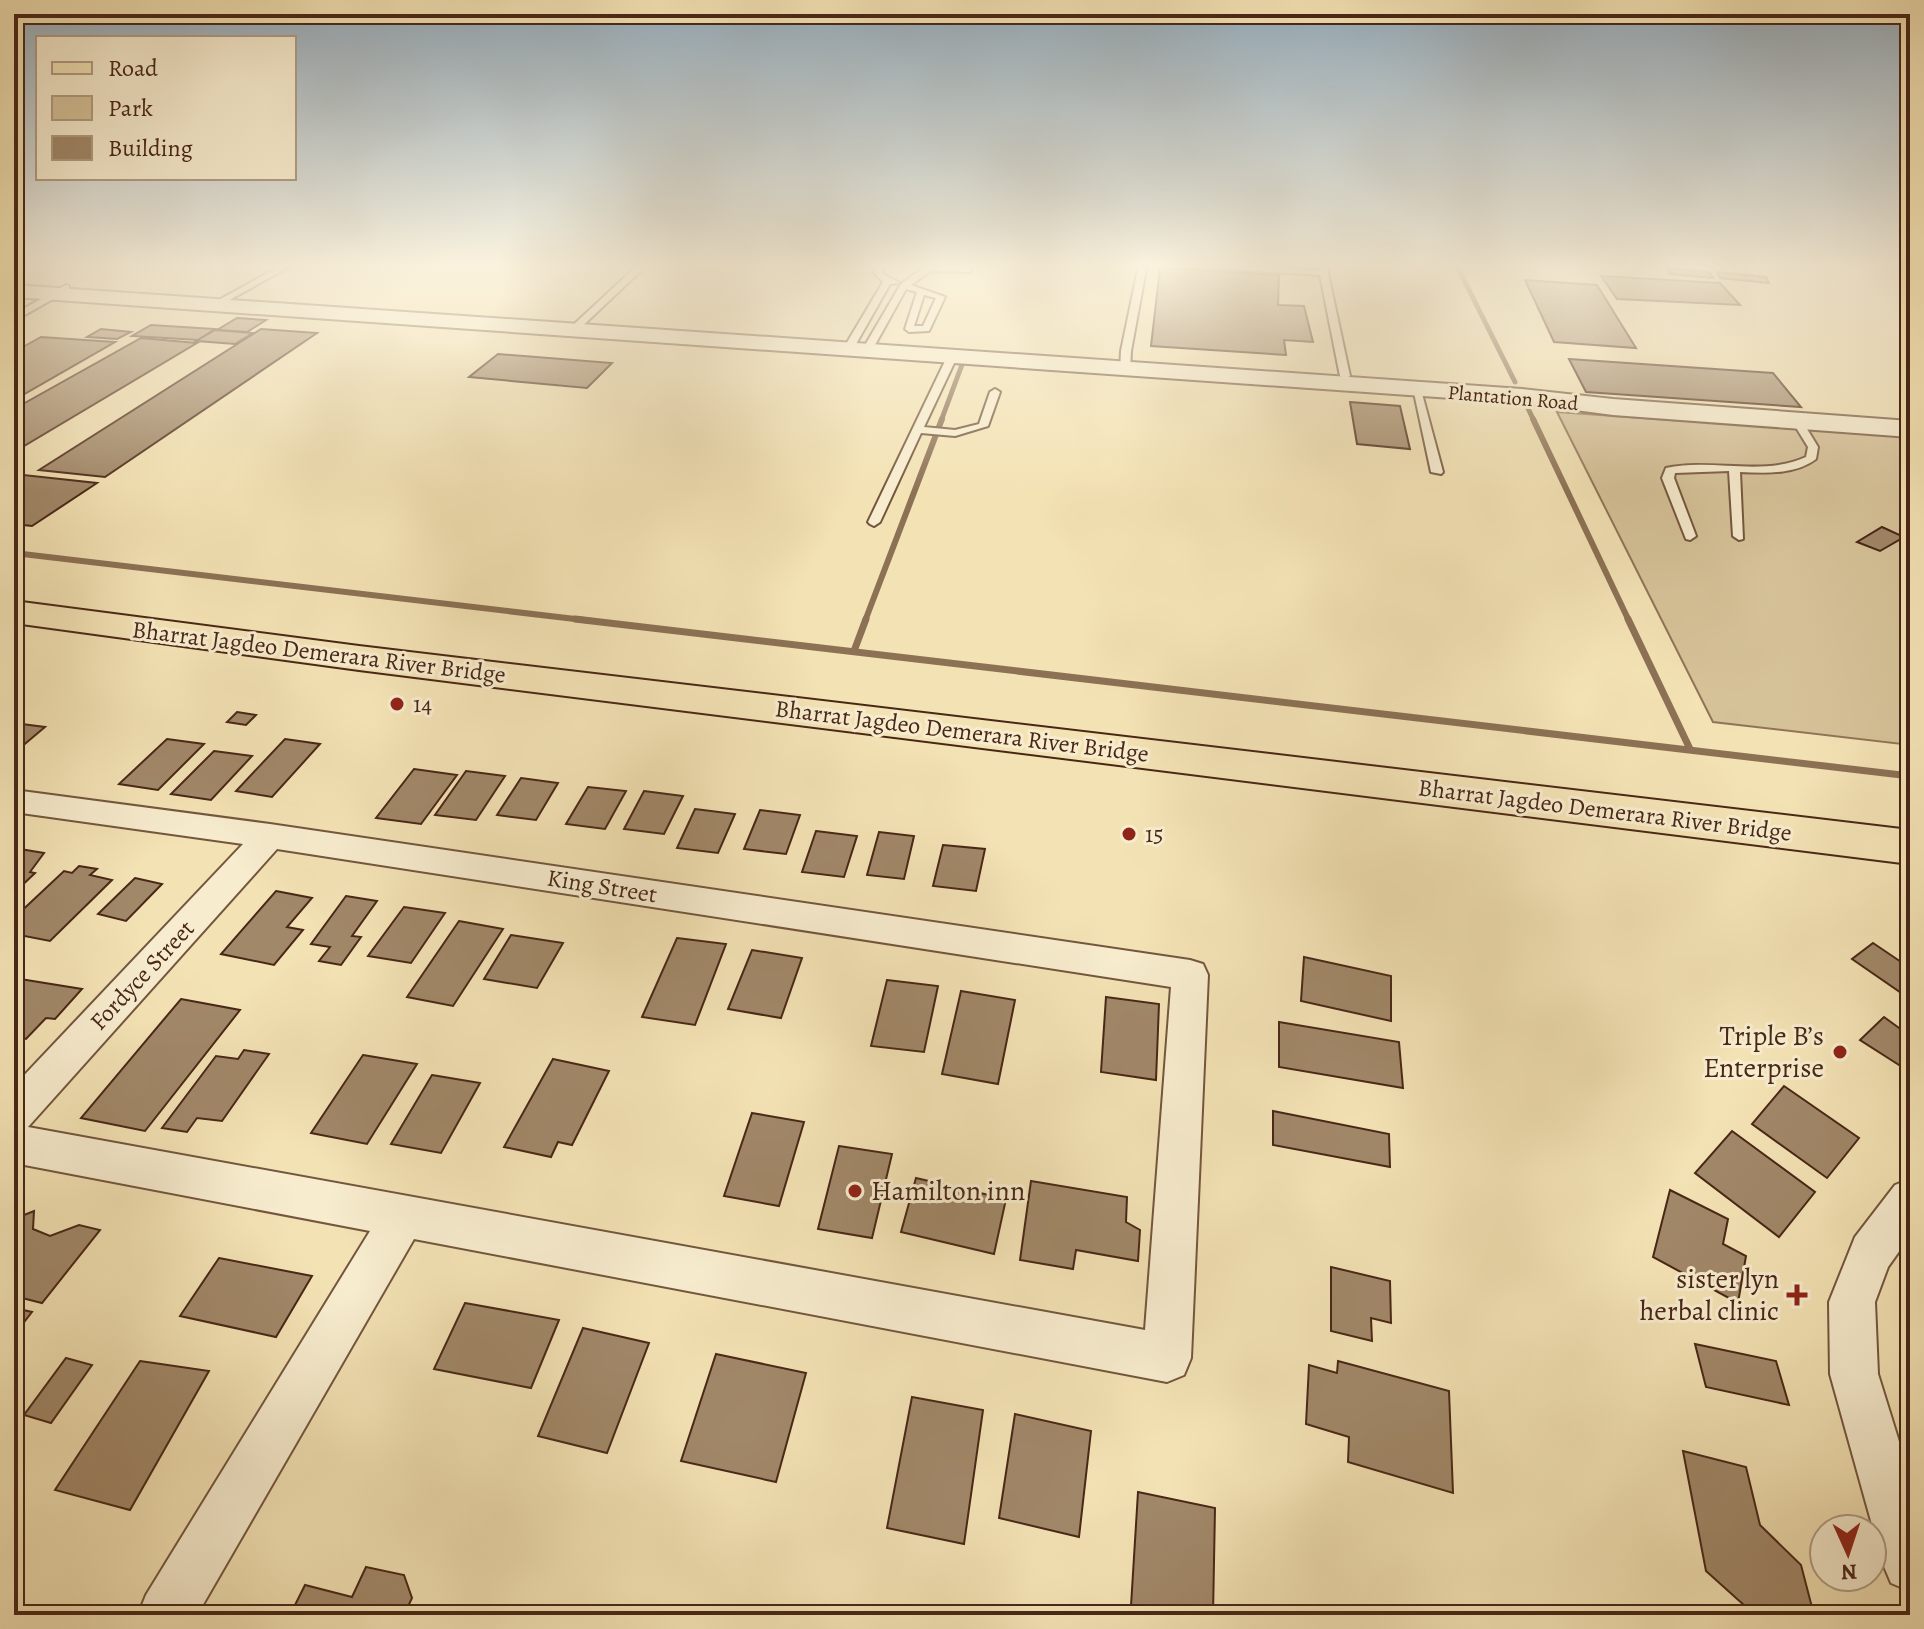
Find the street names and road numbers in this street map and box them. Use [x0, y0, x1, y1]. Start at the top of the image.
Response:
street label: Plantation Road [1447, 379, 1580, 417]
street label: Bharrat Jagdeo Demerara River Bridge [130, 613, 508, 691]
street label: Bharrat Jagdeo Demerara River Bridge [773, 692, 1151, 770]
street label: Bharrat Jagdeo Demerara River Bridge [1416, 771, 1794, 849]
street label: King Street [545, 862, 659, 910]
street label: Fordyce Street [83, 913, 201, 1037]

